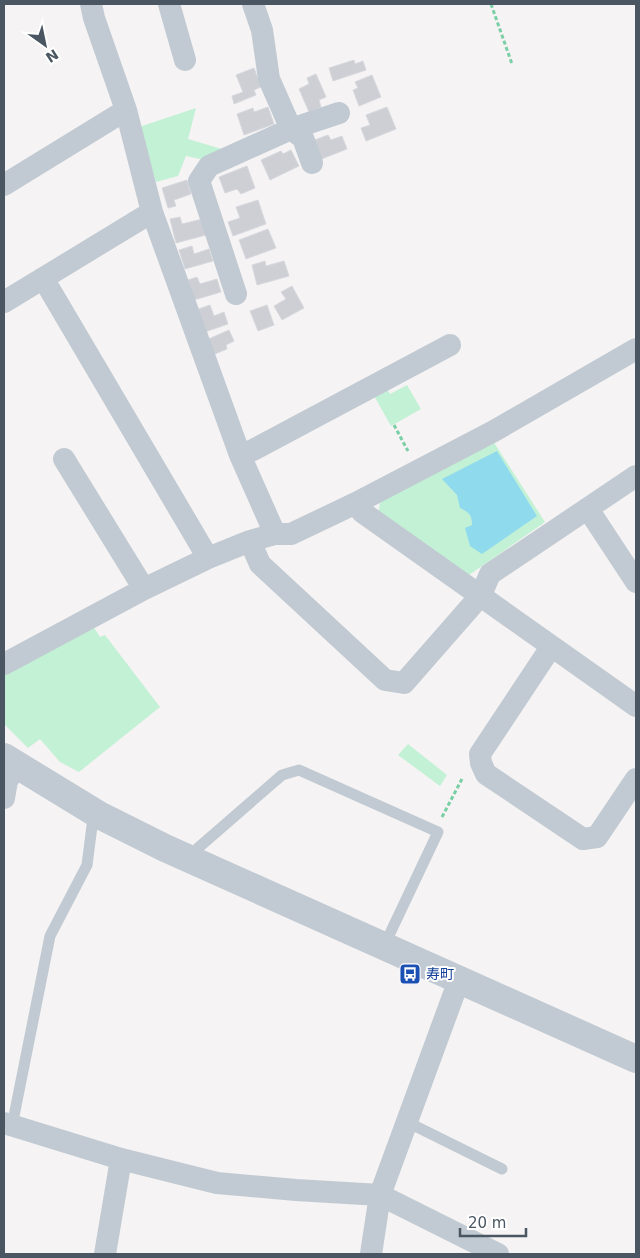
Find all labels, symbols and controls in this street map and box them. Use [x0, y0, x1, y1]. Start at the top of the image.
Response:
north arrow [20, 20, 70, 70]
text: N [43, 46, 61, 66]
bus stop icon: 寿町 [398, 962, 422, 986]
place label: 寿町 [426, 966, 454, 982]
scale bar [460, 1206, 526, 1238]
text: 20 m [468, 1214, 506, 1232]

